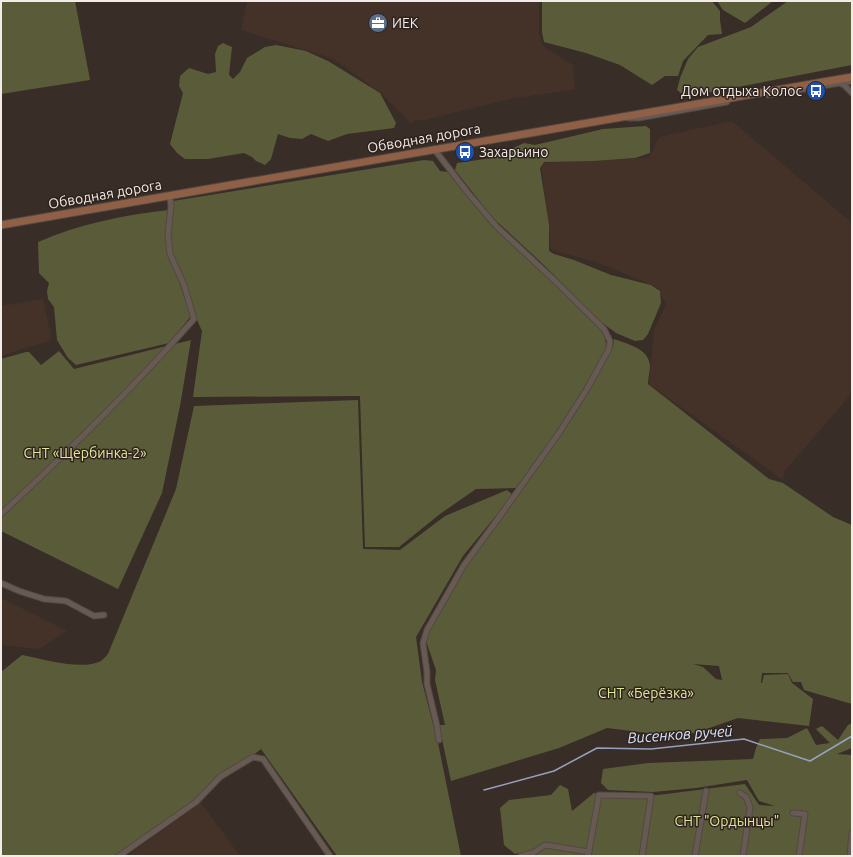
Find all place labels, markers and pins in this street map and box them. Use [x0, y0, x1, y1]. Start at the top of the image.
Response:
office icon: ИЕК [367, 12, 389, 34]
place label: ИЕК [392, 15, 419, 31]
bus stop icon: Дом отдыха Колос [805, 80, 827, 102]
place label: Дом отдыха Колос [681, 83, 802, 99]
bus stop icon: Захарьино [454, 141, 476, 163]
place label: Захарьино [479, 144, 548, 160]

